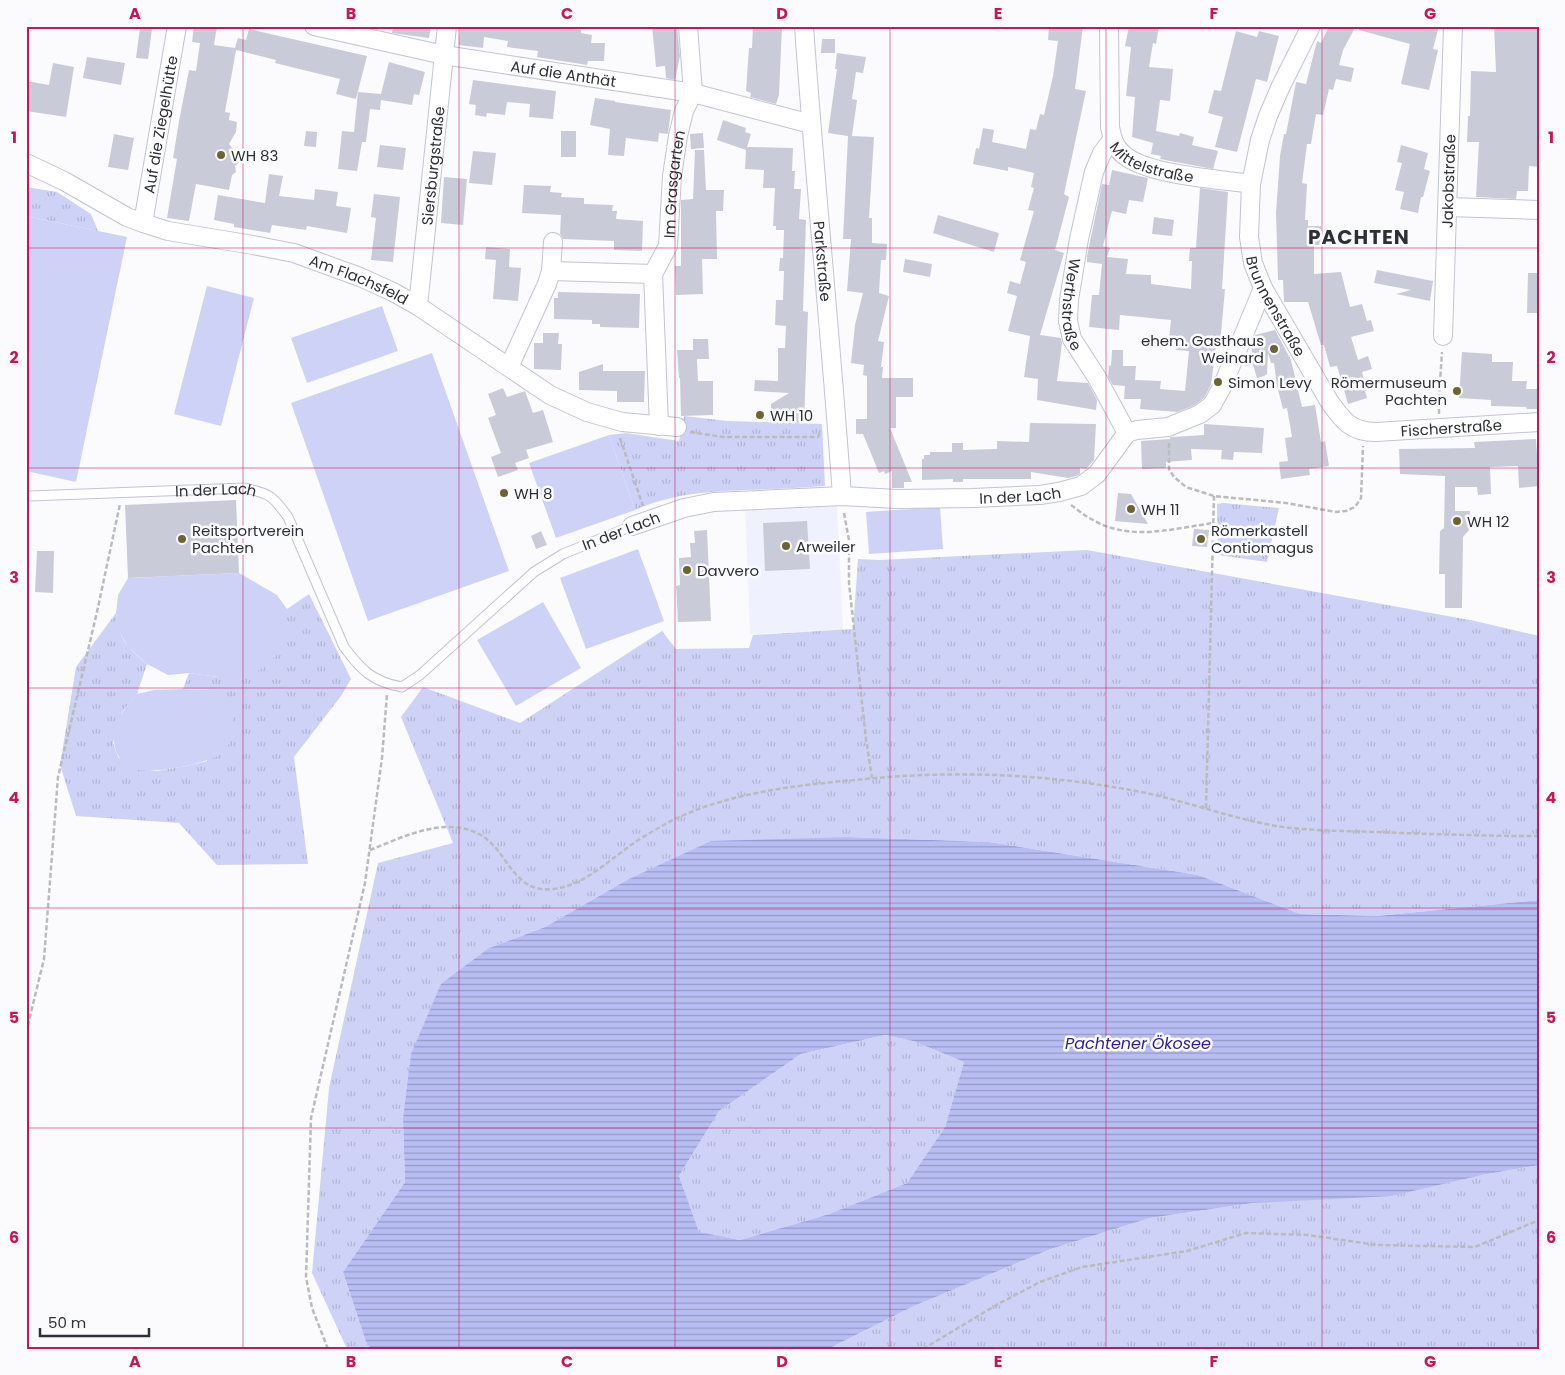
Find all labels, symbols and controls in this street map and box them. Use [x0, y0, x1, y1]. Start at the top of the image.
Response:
text: A [129, 2, 141, 25]
text: B [346, 2, 356, 25]
text: C [561, 2, 573, 25]
text: D [776, 2, 788, 25]
text: E [994, 2, 1002, 25]
text: F [1210, 2, 1219, 25]
text: G [1424, 2, 1436, 25]
street label: Auf die Ziegelhütte [138, 54, 182, 195]
street label: Auf die Anthät [509, 55, 618, 92]
street label: Siersburgstraße [416, 105, 449, 226]
text: 1 [11, 126, 17, 149]
text: 1 [1548, 126, 1554, 149]
street label: Im Grasgarten [658, 128, 690, 239]
street label: Jakobstraße [1436, 134, 1460, 228]
street label: Mittelstraße [1105, 137, 1195, 187]
place label: WH 83 [231, 145, 278, 166]
marker: WH 83 [215, 149, 227, 161]
street label: Parkstraße [809, 220, 837, 302]
district label: PACHTEN [1308, 223, 1410, 251]
street label: Am Flachsfeld [307, 249, 413, 309]
street label: Brunnenstraße [1242, 255, 1311, 360]
street label: Werthstraße [1057, 257, 1087, 355]
place label: ehem. Gasthaus Weinard [1141, 330, 1264, 368]
marker: ehem. Gasthaus Weinard [1268, 343, 1280, 355]
text: 2 [9, 346, 19, 369]
text: 2 [1546, 346, 1556, 369]
place label: Simon Levy [1228, 372, 1312, 393]
place label: Römermuseum Pachten [1331, 372, 1447, 410]
marker: Simon Levy [1212, 376, 1224, 388]
marker: Römermuseum Pachten [1451, 385, 1463, 397]
place label: WH 10 [770, 405, 813, 426]
marker: WH 10 [754, 409, 766, 421]
street label: Fischerstraße [1400, 414, 1502, 441]
street label: In der Lach [175, 477, 259, 501]
street label: In der Lach [979, 481, 1062, 508]
place label: WH 8 [514, 483, 553, 504]
marker: WH 8 [498, 487, 510, 499]
place label: WH 11 [1141, 499, 1180, 520]
marker: WH 11 [1125, 503, 1137, 515]
street label: In der Lach [579, 507, 663, 555]
place label: WH 12 [1467, 511, 1509, 532]
marker: WH 12 [1451, 515, 1463, 527]
place label: Reitsportverein Pachten [192, 520, 304, 558]
place label: Römerkastell Contiomagus [1211, 520, 1314, 558]
marker: Reitsportverein Pachten [176, 533, 188, 545]
marker: Römerkastell Contiomagus [1195, 533, 1207, 545]
place label: Arweiler [796, 536, 856, 557]
marker: Arweiler [780, 540, 792, 552]
place label: Davvero [697, 560, 759, 581]
marker: Davvero [681, 564, 693, 576]
text: 3 [9, 566, 19, 589]
text: 3 [1546, 566, 1556, 589]
text: 4 [9, 786, 20, 809]
text: 4 [1546, 786, 1557, 809]
text: 5 [9, 1006, 19, 1029]
text: 5 [1546, 1006, 1556, 1029]
water label: Pachtener Ökosee [1065, 1032, 1211, 1055]
text: 6 [9, 1226, 19, 1249]
text: 6 [1546, 1226, 1556, 1249]
scale bar [40, 1305, 149, 1337]
text: 50 m [48, 1312, 86, 1333]
text: A [129, 1350, 141, 1373]
text: B [346, 1350, 356, 1373]
text: C [561, 1350, 573, 1373]
text: D [776, 1350, 788, 1373]
text: E [994, 1350, 1002, 1373]
text: F [1210, 1350, 1219, 1373]
text: G [1424, 1350, 1436, 1373]

